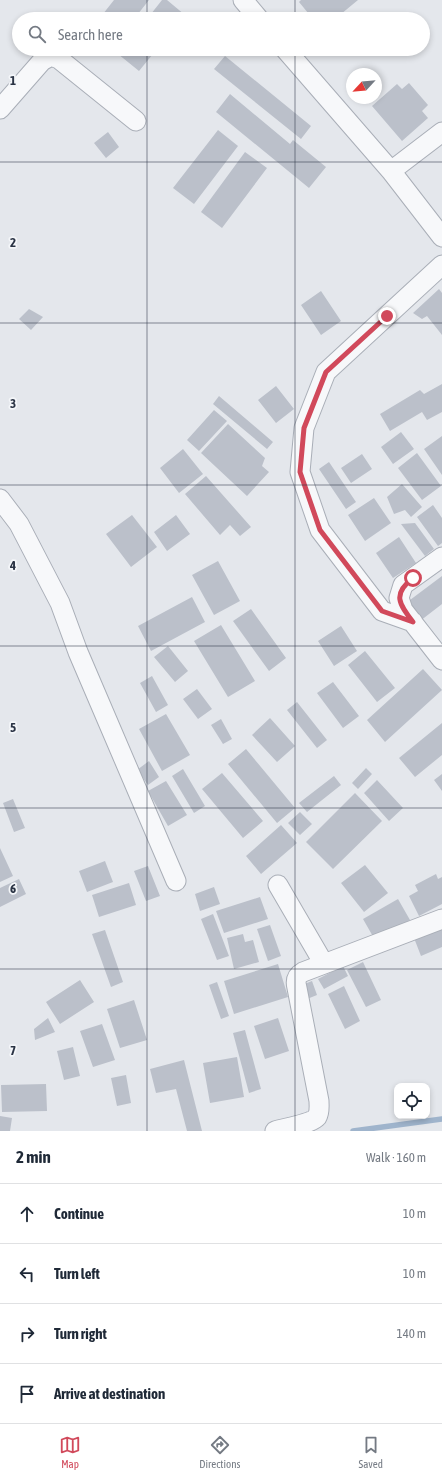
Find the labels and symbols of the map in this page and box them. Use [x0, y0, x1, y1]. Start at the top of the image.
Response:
north arrow [346, 68, 382, 104]
text: 1 [10, 73, 16, 88]
text: 2 [10, 235, 16, 250]
route end [378, 307, 396, 325]
text: 3 [10, 396, 16, 411]
text: 4 [9, 558, 16, 573]
route start [404, 569, 422, 587]
text: 5 [10, 720, 16, 735]
text: 6 [10, 881, 16, 896]
text: 7 [10, 1043, 16, 1058]

